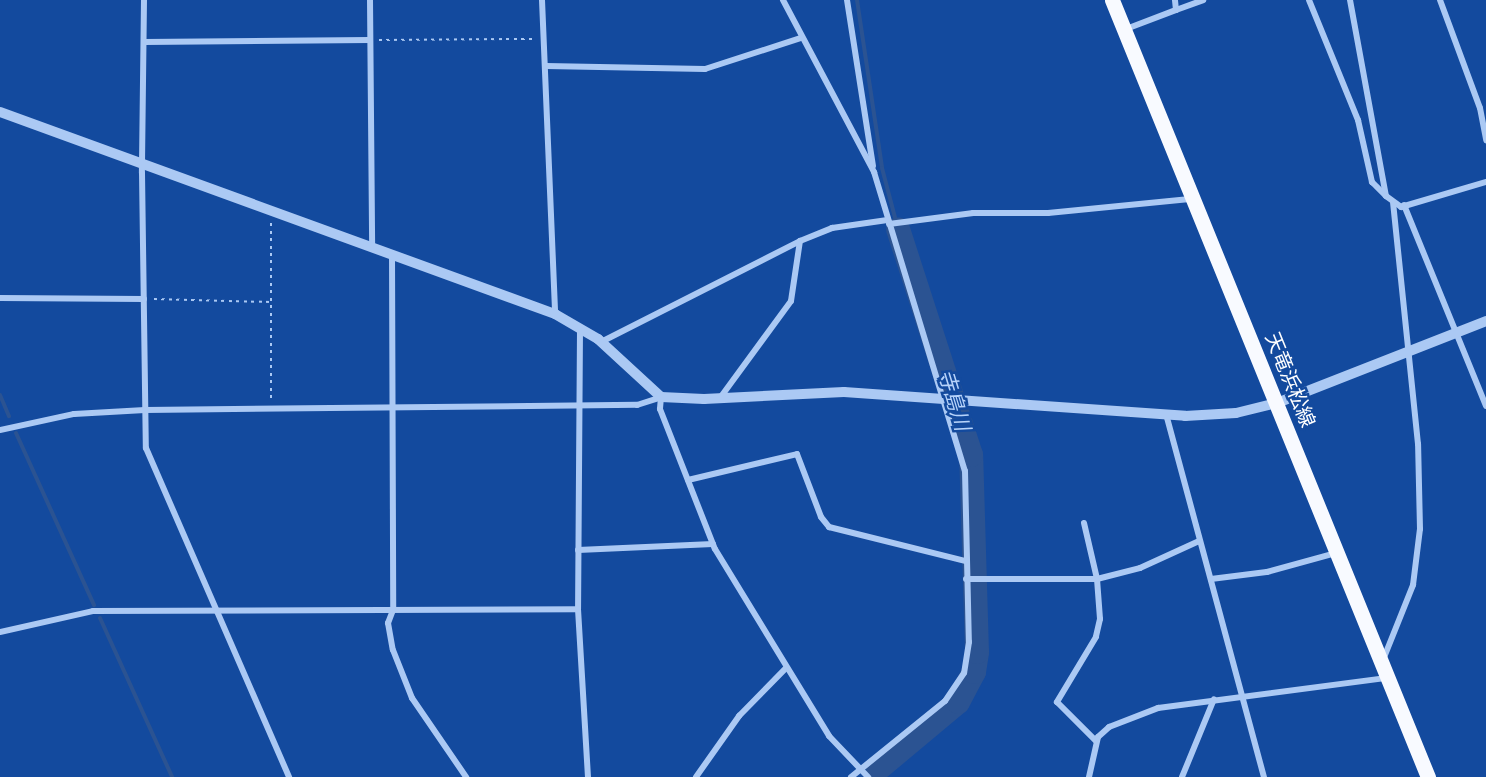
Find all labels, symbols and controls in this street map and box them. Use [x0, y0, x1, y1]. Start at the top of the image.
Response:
street label: 天竜浜松線 [1260, 329, 1320, 431]
water label: 寺島川 [933, 366, 975, 434]

